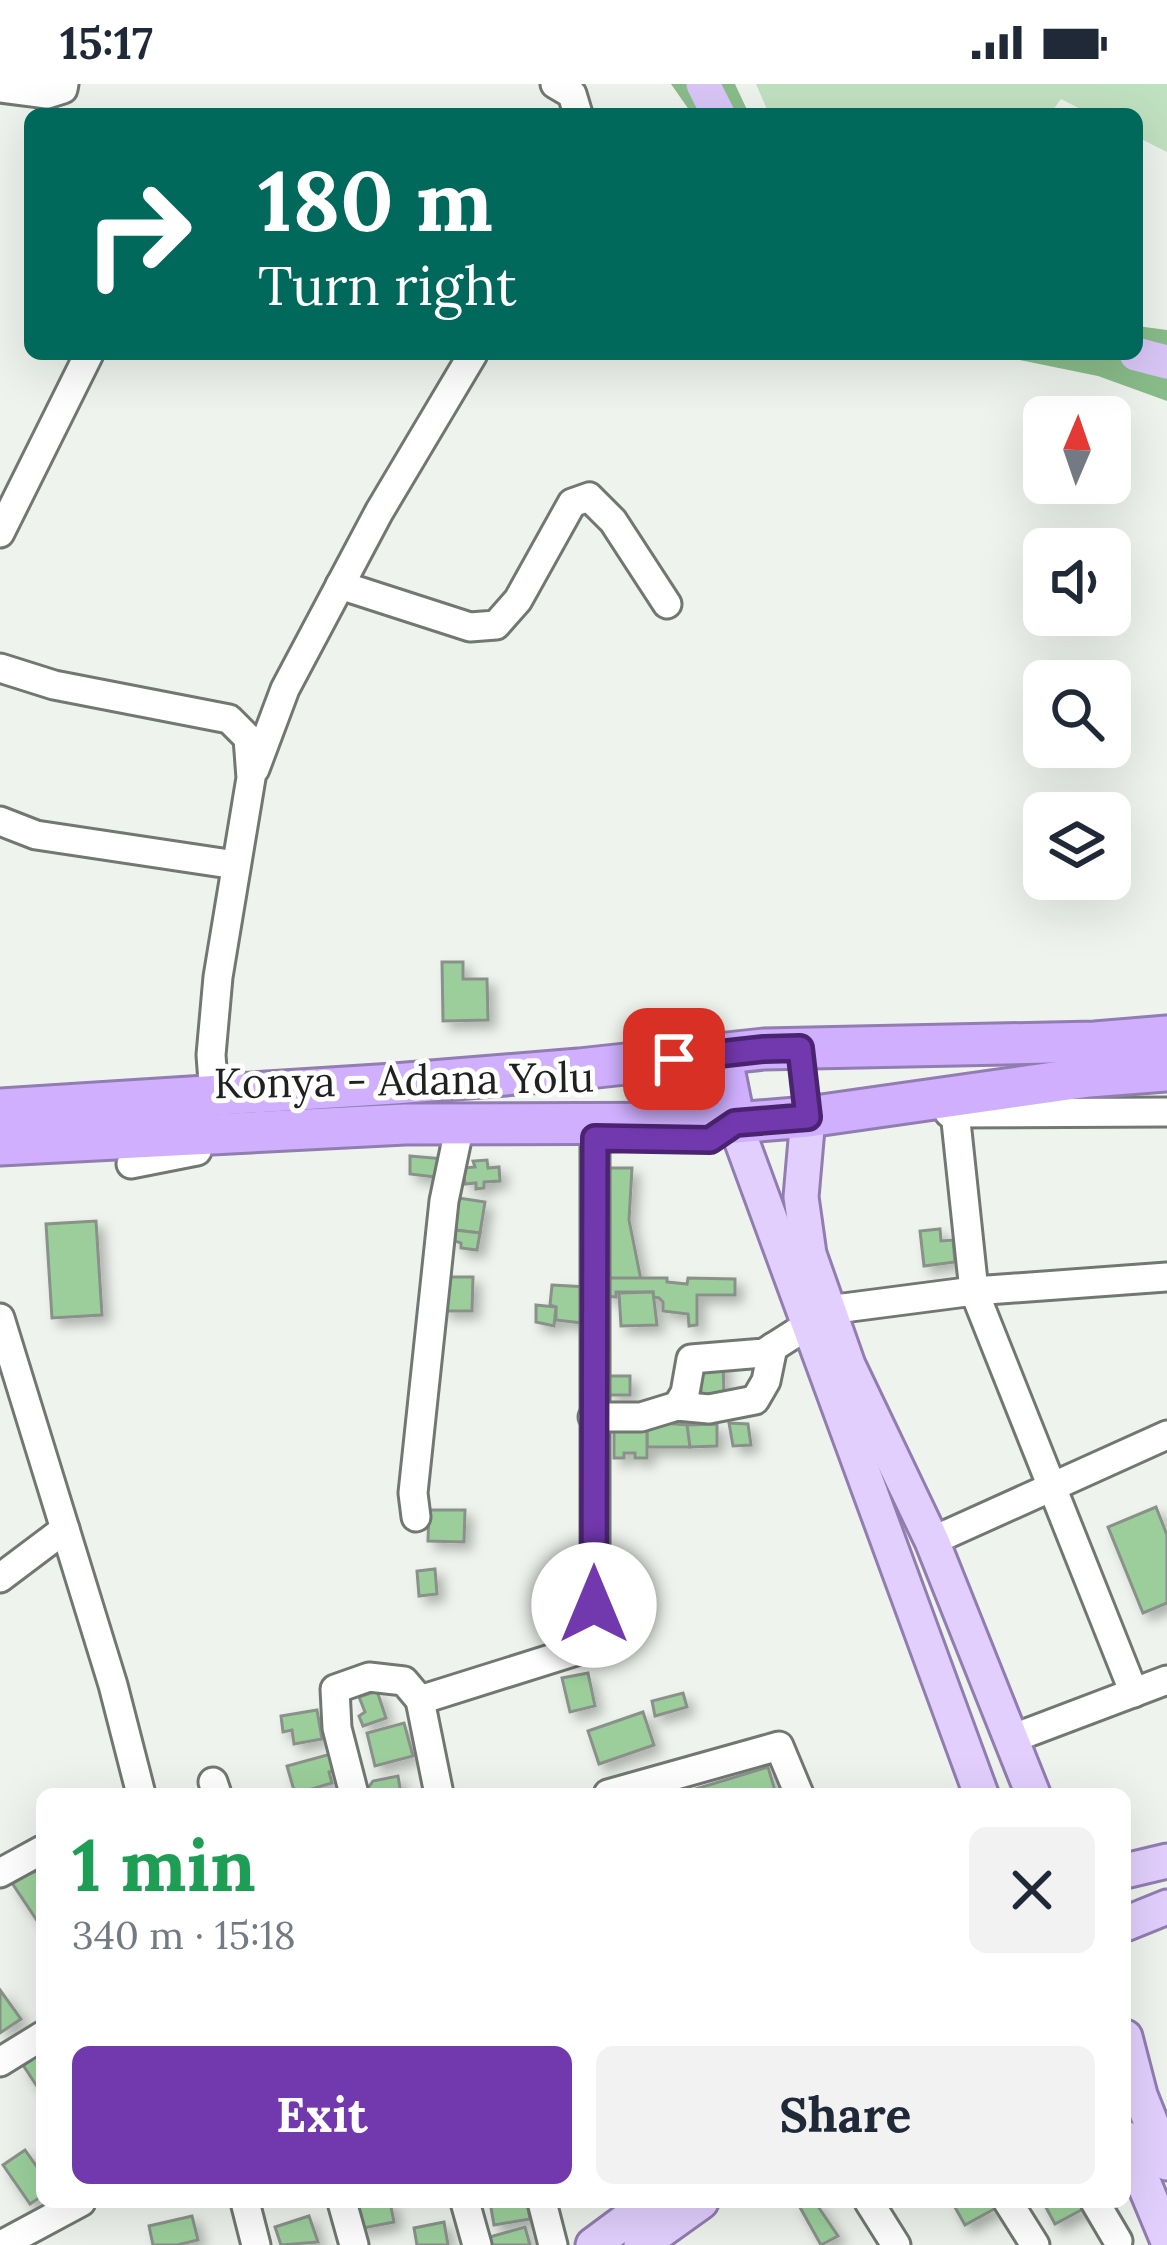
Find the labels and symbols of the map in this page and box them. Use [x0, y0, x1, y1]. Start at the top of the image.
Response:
north arrow [1023, 396, 1131, 504]
pin [623, 1008, 725, 1110]
street label: Konya - Adana Yolu [213, 1050, 595, 1110]
position arrow [531, 1542, 657, 1668]

